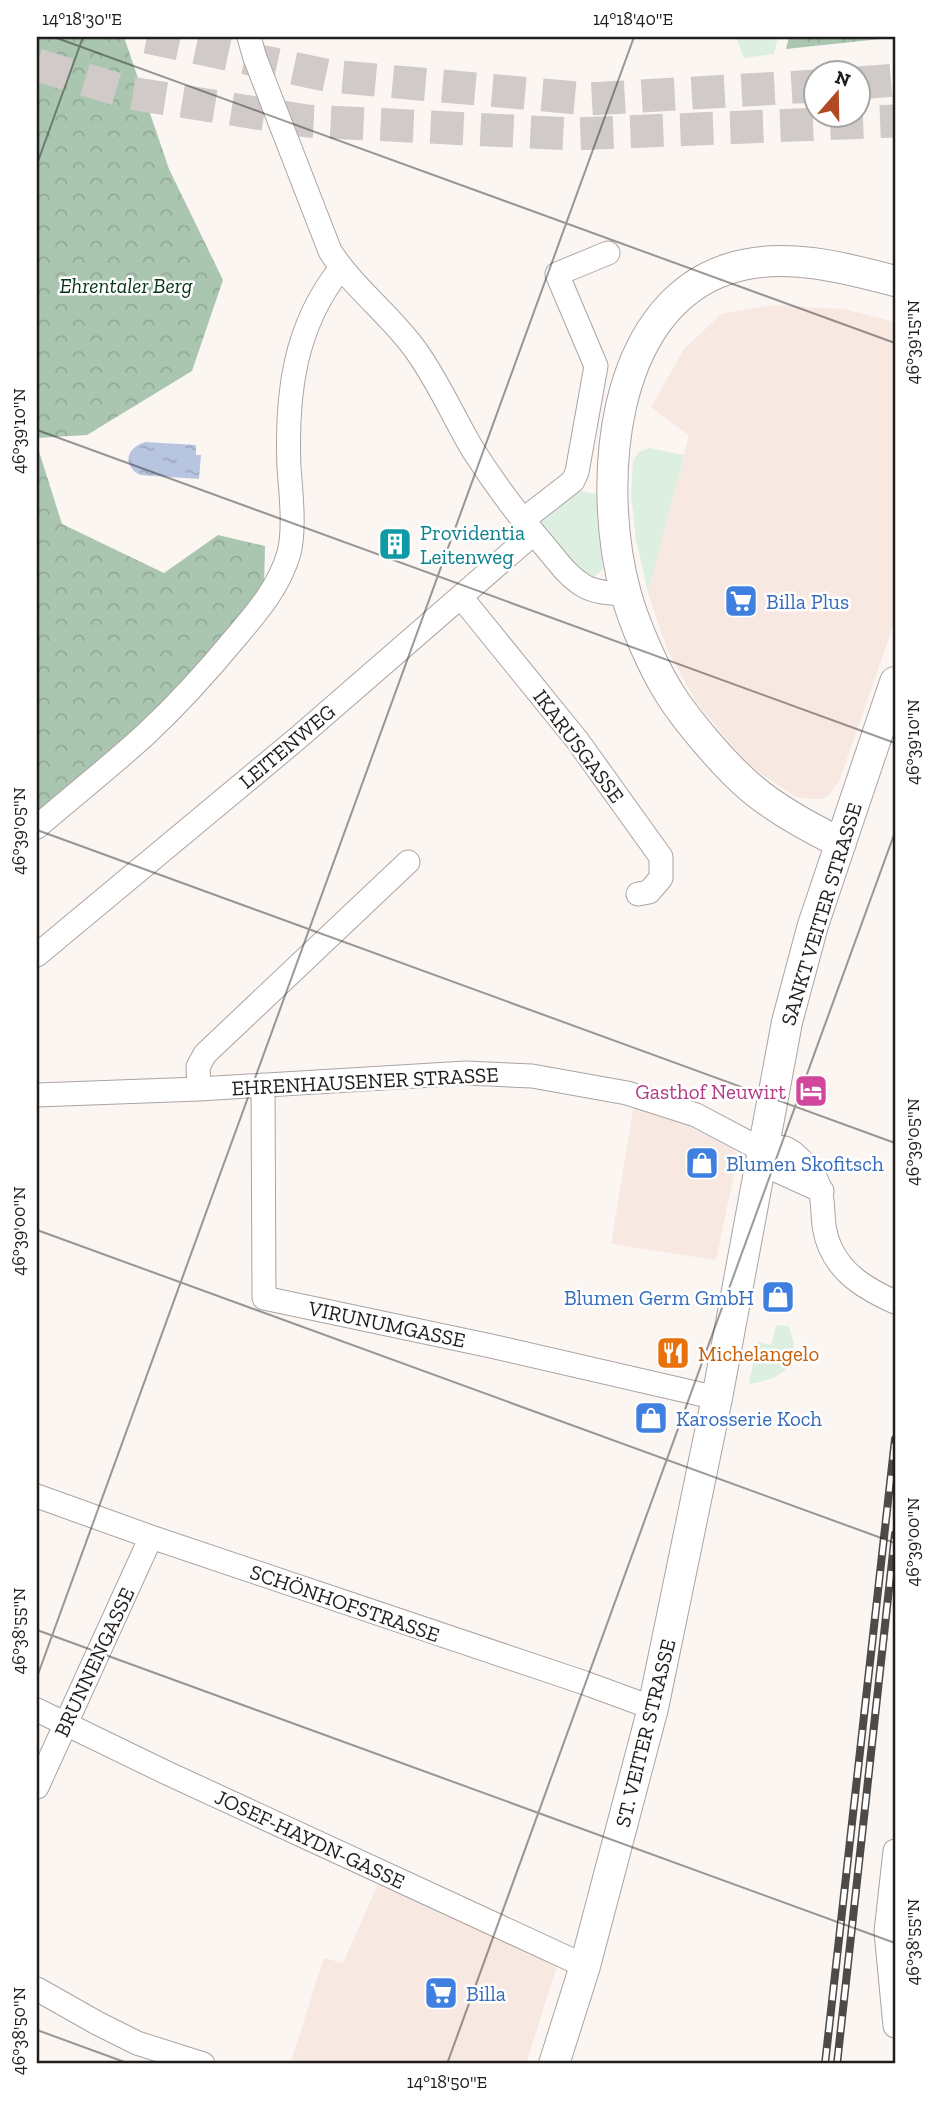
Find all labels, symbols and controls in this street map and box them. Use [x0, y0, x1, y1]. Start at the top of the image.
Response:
text: 14°18'30"E [42, 8, 122, 30]
text: 14°18'40"E [593, 8, 673, 30]
north arrow [802, 60, 872, 130]
text: N [832, 65, 853, 92]
park label: Ehrentaler Berg [60, 273, 193, 298]
text: 46°39'15"N [902, 300, 924, 384]
text: 46°39'10"N [8, 388, 30, 474]
place label: Providentia Leitenweg [420, 520, 525, 569]
building icon: Providentia Leitenweg [376, 525, 414, 563]
supermarket icon: Billa Plus [722, 582, 760, 620]
place label: Billa Plus [766, 589, 849, 614]
street label: IKARUSGASSE [528, 684, 630, 808]
street label: LEITENWEG [234, 699, 340, 793]
text: 46°39'10"N [902, 699, 924, 785]
text: 46°39'05"N [8, 787, 30, 875]
street label: SANKT VEITER STRASSE [775, 800, 867, 1028]
street label: EHRENHAUSENER STRASSE [231, 1062, 499, 1100]
hotel icon: Gasthof Neuwirt [792, 1072, 830, 1110]
place label: Gasthof Neuwirt [635, 1079, 786, 1104]
text: 46°39'05"N [902, 1098, 924, 1186]
shop icon: Blumen Skofitsch [683, 1144, 721, 1182]
place label: Blumen Skofitsch [726, 1151, 884, 1176]
text: 46°39'00"N [8, 1187, 30, 1275]
shop icon: Blumen Germ GmbH [759, 1278, 797, 1316]
place label: Blumen Germ GmbH [564, 1285, 754, 1310]
street label: VIRUNUMGASSE [305, 1295, 468, 1353]
restaurant icon: Michelangelo [654, 1334, 692, 1372]
place label: Michelangelo [698, 1341, 819, 1366]
shop icon: Karosserie Koch [632, 1399, 670, 1437]
place label: Karosserie Koch [676, 1406, 822, 1431]
text: 46°39'00"N [902, 1498, 924, 1586]
street label: SCHÖNHOFSTRASSE [247, 1559, 443, 1647]
street label: BRUNNENGASSE [49, 1583, 139, 1741]
text: 46°38'55"N [8, 1588, 30, 1674]
street label: ST. VEITER STRASSE [610, 1636, 680, 1830]
street label: JOSEF-HAYDN-GASSE [211, 1784, 409, 1894]
text: 46°38'55"N [902, 1899, 924, 1985]
supermarket icon: Billa [422, 1974, 460, 2012]
place label: Billa [466, 1981, 506, 2006]
text: 46°38'50"N [8, 1987, 30, 2075]
text: 14°18'50"E [407, 2071, 487, 2093]

